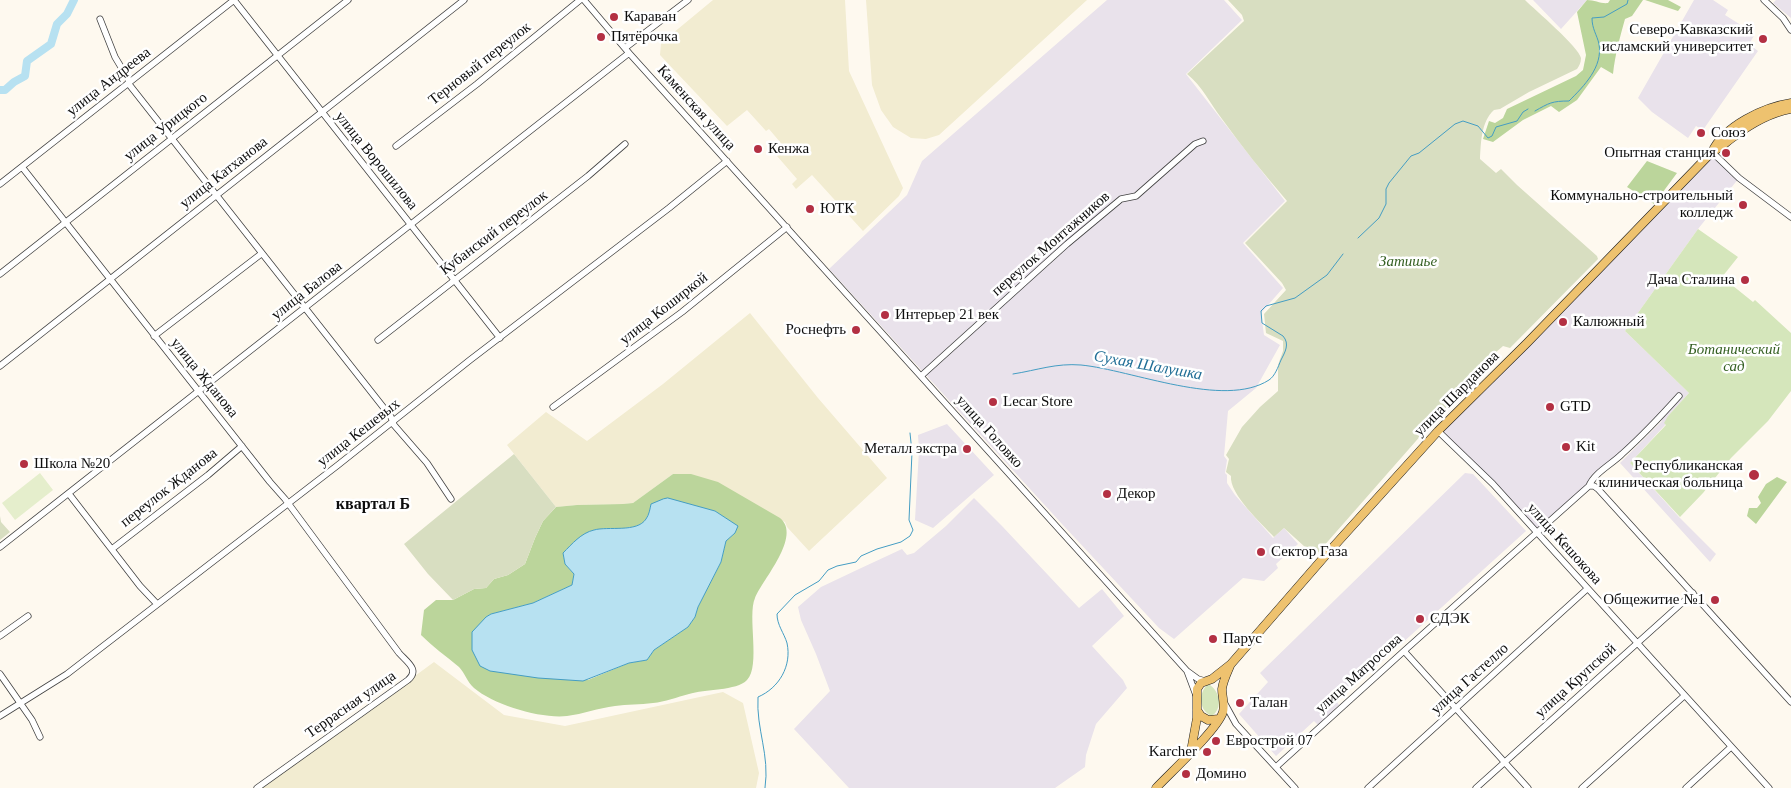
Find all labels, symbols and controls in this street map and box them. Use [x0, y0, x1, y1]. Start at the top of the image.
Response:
place label: Караван [624, 8, 676, 26]
marker: Караван [608, 11, 620, 23]
street label: Терновый переулок [425, 18, 535, 110]
place label: Северо-Кавказский исламский университет [1602, 21, 1753, 56]
place label: Пятёрочка [611, 28, 678, 46]
marker: Пятёрочка [595, 31, 607, 43]
marker: Северо-Кавказский исламский университет [1757, 33, 1769, 45]
street label: улица Андреева [63, 44, 155, 120]
street label: Каменская улица [653, 62, 739, 154]
street label: улица Урицкого [121, 89, 211, 165]
street label: улица Ворошилова [331, 108, 421, 214]
place label: Союз [1711, 124, 1746, 142]
marker: Союз [1695, 127, 1707, 139]
street label: улица Катханова [177, 133, 271, 213]
place label: Кенжа [768, 140, 809, 158]
marker: Кенжа [752, 143, 764, 155]
place label: Опытная станция [1604, 144, 1716, 162]
marker: Опытная станция [1720, 147, 1732, 159]
street label: Кубанский переулок [437, 187, 551, 279]
place label: Коммунально-строительный колледж [1550, 187, 1733, 222]
street label: переулок Монтажников [988, 188, 1114, 300]
marker: Коммунально-строительный колледж [1737, 199, 1749, 211]
place label: ЮТК [820, 200, 854, 218]
marker: ЮТК [804, 203, 816, 215]
park label: Затишье [1379, 253, 1437, 271]
street label: улица Балова [268, 258, 346, 324]
street label: улица Коширкой [616, 269, 712, 349]
place label: Дача Сталина [1647, 271, 1735, 289]
marker: Дача Сталина [1739, 274, 1751, 286]
place label: Интерьер 21 век [895, 306, 999, 324]
marker: Интерьер 21 век [879, 309, 891, 321]
place label: Калюжный [1573, 313, 1644, 331]
marker: Калюжный [1557, 316, 1569, 328]
place label: Роснефть [786, 321, 846, 339]
marker: Роснефть [850, 324, 862, 336]
street label: улица Жданова [166, 334, 242, 422]
park label: Ботанический сад [1688, 341, 1780, 376]
water label: Сухая Шалушка [1092, 347, 1204, 385]
street label: улица Шарданова [1411, 348, 1503, 440]
street label: улица Головко [952, 392, 1026, 472]
place label: Lecar Store [1003, 393, 1073, 411]
street label: улица Кешевых [314, 395, 404, 471]
marker: Lecar Store [987, 396, 999, 408]
place label: GTD [1560, 398, 1591, 416]
marker: GTD [1544, 401, 1556, 413]
place label: Kit [1576, 438, 1595, 456]
place label: Металл экстра [864, 440, 957, 458]
marker: Kit [1560, 441, 1572, 453]
marker: Металл экстра [961, 443, 973, 455]
street label: переулок Жданова [117, 445, 221, 531]
place label: Школа №20 [34, 455, 110, 473]
place label: Республиканская клиническая больница [1599, 457, 1743, 492]
marker: Школа №20 [18, 458, 30, 470]
marker: Республиканская клиническая больница [1747, 468, 1761, 482]
place label: Декор [1117, 485, 1156, 503]
marker: Декор [1101, 488, 1113, 500]
district label: квартал Б [336, 495, 410, 515]
street label: улица Кешокова [1523, 500, 1605, 588]
place label: Сектор Газа [1271, 543, 1348, 561]
marker: Сектор Газа [1255, 546, 1267, 558]
place label: Общежитие №1 [1603, 591, 1705, 609]
marker: Общежитие №1 [1709, 594, 1721, 606]
place label: СДЭК [1430, 610, 1470, 628]
marker: СДЭК [1414, 613, 1426, 625]
place label: Парус [1223, 630, 1262, 648]
street label: улица Матросова [1312, 630, 1406, 718]
marker: Парус [1207, 633, 1219, 645]
street label: улица Гастелло [1428, 639, 1512, 719]
street label: улица Крупской [1532, 640, 1620, 722]
street label: Террасная улица [302, 667, 400, 743]
place label: Талан [1250, 694, 1288, 712]
marker: Талан [1234, 697, 1246, 709]
place label: Еврострой 07 [1226, 732, 1313, 750]
marker: Еврострой 07 [1210, 735, 1222, 747]
place label: Kаrcher [1149, 743, 1197, 761]
marker: Kаrcher [1201, 746, 1213, 758]
place label: Домино [1196, 765, 1246, 783]
marker: Домино [1180, 768, 1192, 780]

